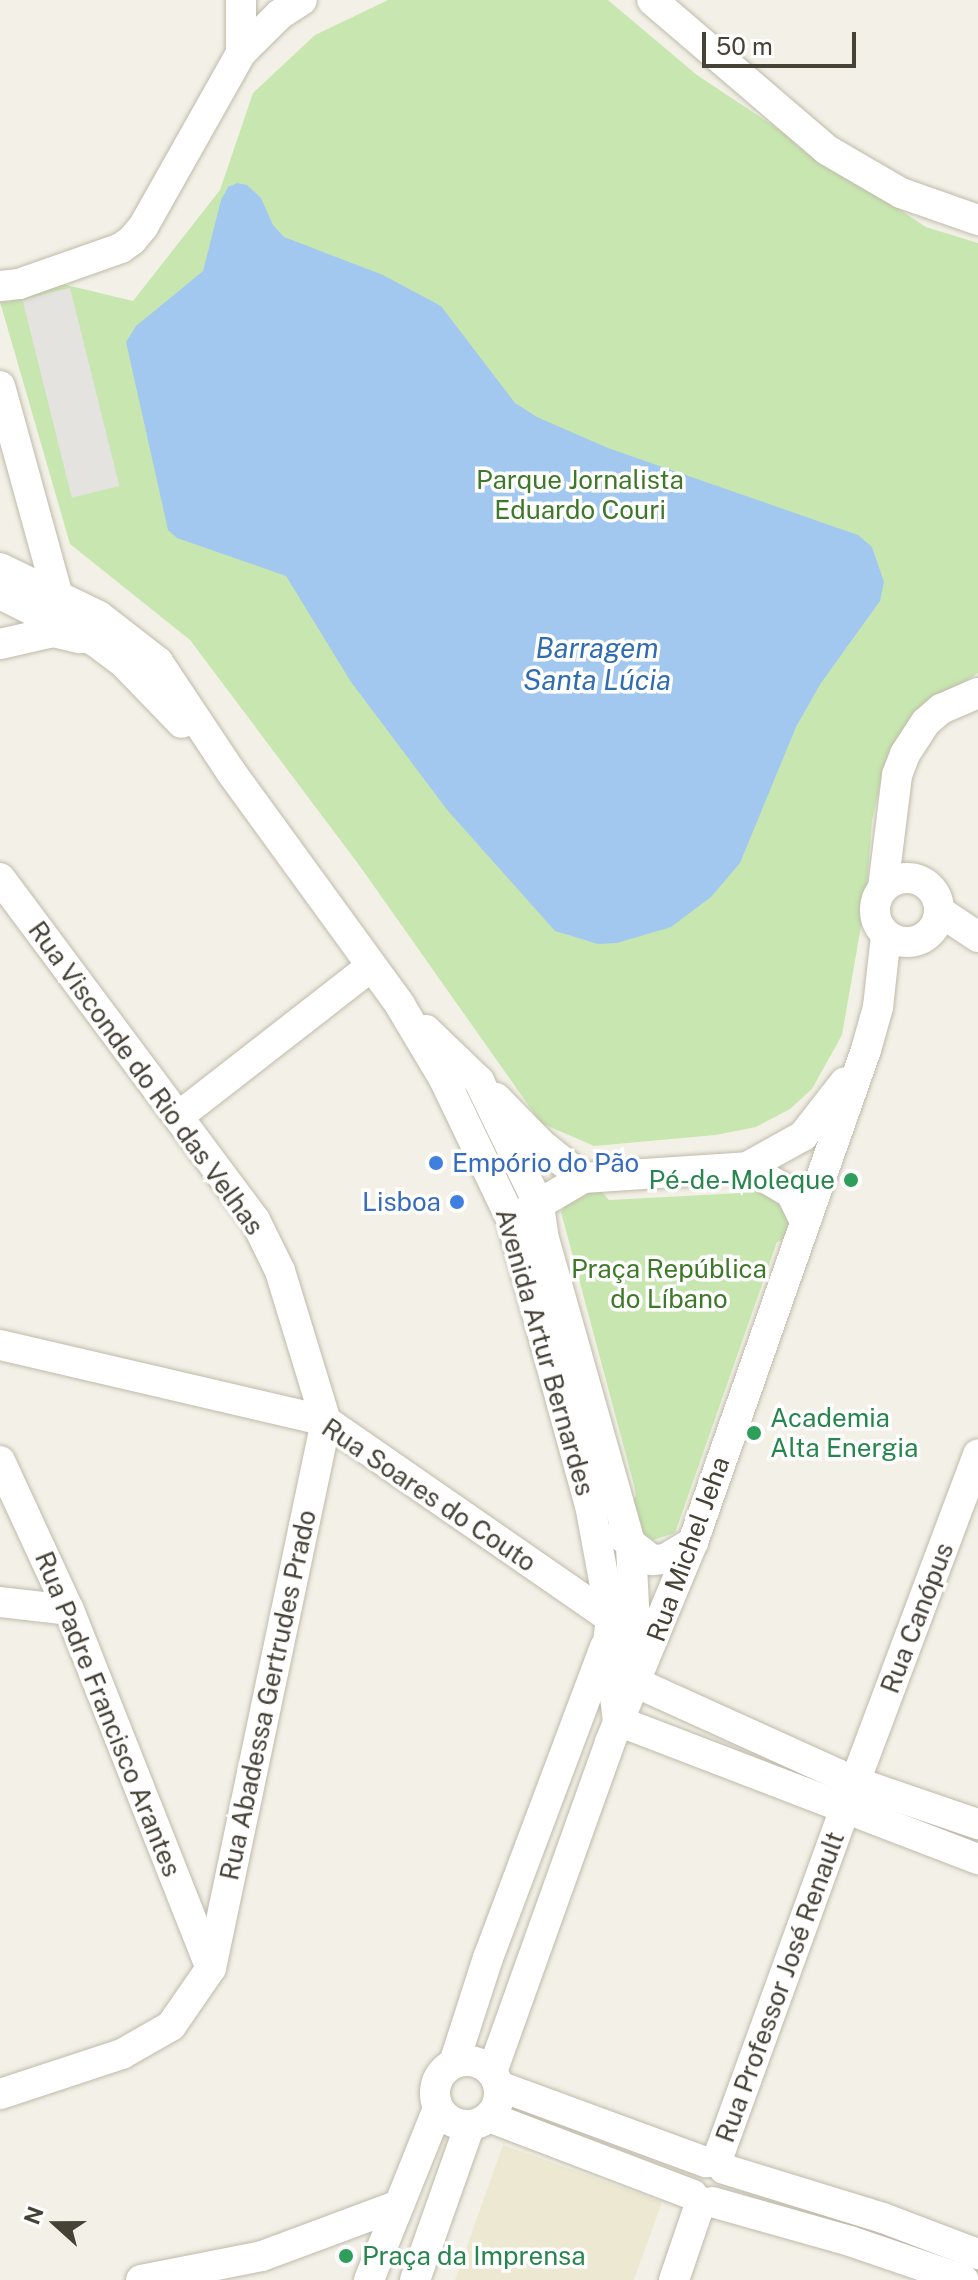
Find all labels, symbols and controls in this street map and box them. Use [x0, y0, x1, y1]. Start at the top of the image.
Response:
scale bar [706, 16, 860, 66]
text: 50 m [716, 32, 773, 60]
park label: Parque Jornalista Eduardo Couri [476, 464, 684, 526]
water label: Barragem Santa Lúcia [523, 631, 671, 697]
street label: Rua Visconde do Rio das Velhas [21, 914, 271, 1242]
place label: Empório do Pão [452, 1147, 640, 1179]
marker: Empório do Pão [427, 1154, 445, 1172]
place label: Pé-de-Moleque [649, 1164, 835, 1196]
marker: Pé-de-Moleque [842, 1171, 860, 1189]
place label: Lisboa [362, 1186, 441, 1218]
marker: Lisboa [448, 1193, 466, 1211]
street label: Avenida Artur Bernardes [489, 1205, 601, 1499]
park label: Praça República do Líbano [571, 1253, 767, 1314]
place label: Academia Alta Energia [770, 1402, 918, 1464]
street label: Rua Soares do Couto [316, 1412, 542, 1578]
marker: Academia Alta Energia [745, 1424, 763, 1442]
street label: Rua Michel Jeha [640, 1452, 736, 1646]
street label: Rua Abadessa Gertrudes Prado [213, 1507, 323, 1883]
street label: Rua Canópus [874, 1538, 960, 1698]
street label: Rua Padre Francisco Arantes [28, 1547, 188, 1881]
street label: Rua Professor José Renault [709, 1827, 851, 2147]
north arrow [16, 2184, 96, 2264]
text: N [18, 2203, 49, 2228]
place label: Praça da Imprensa [362, 2240, 586, 2272]
marker: Praça da Imprensa [337, 2247, 355, 2265]

